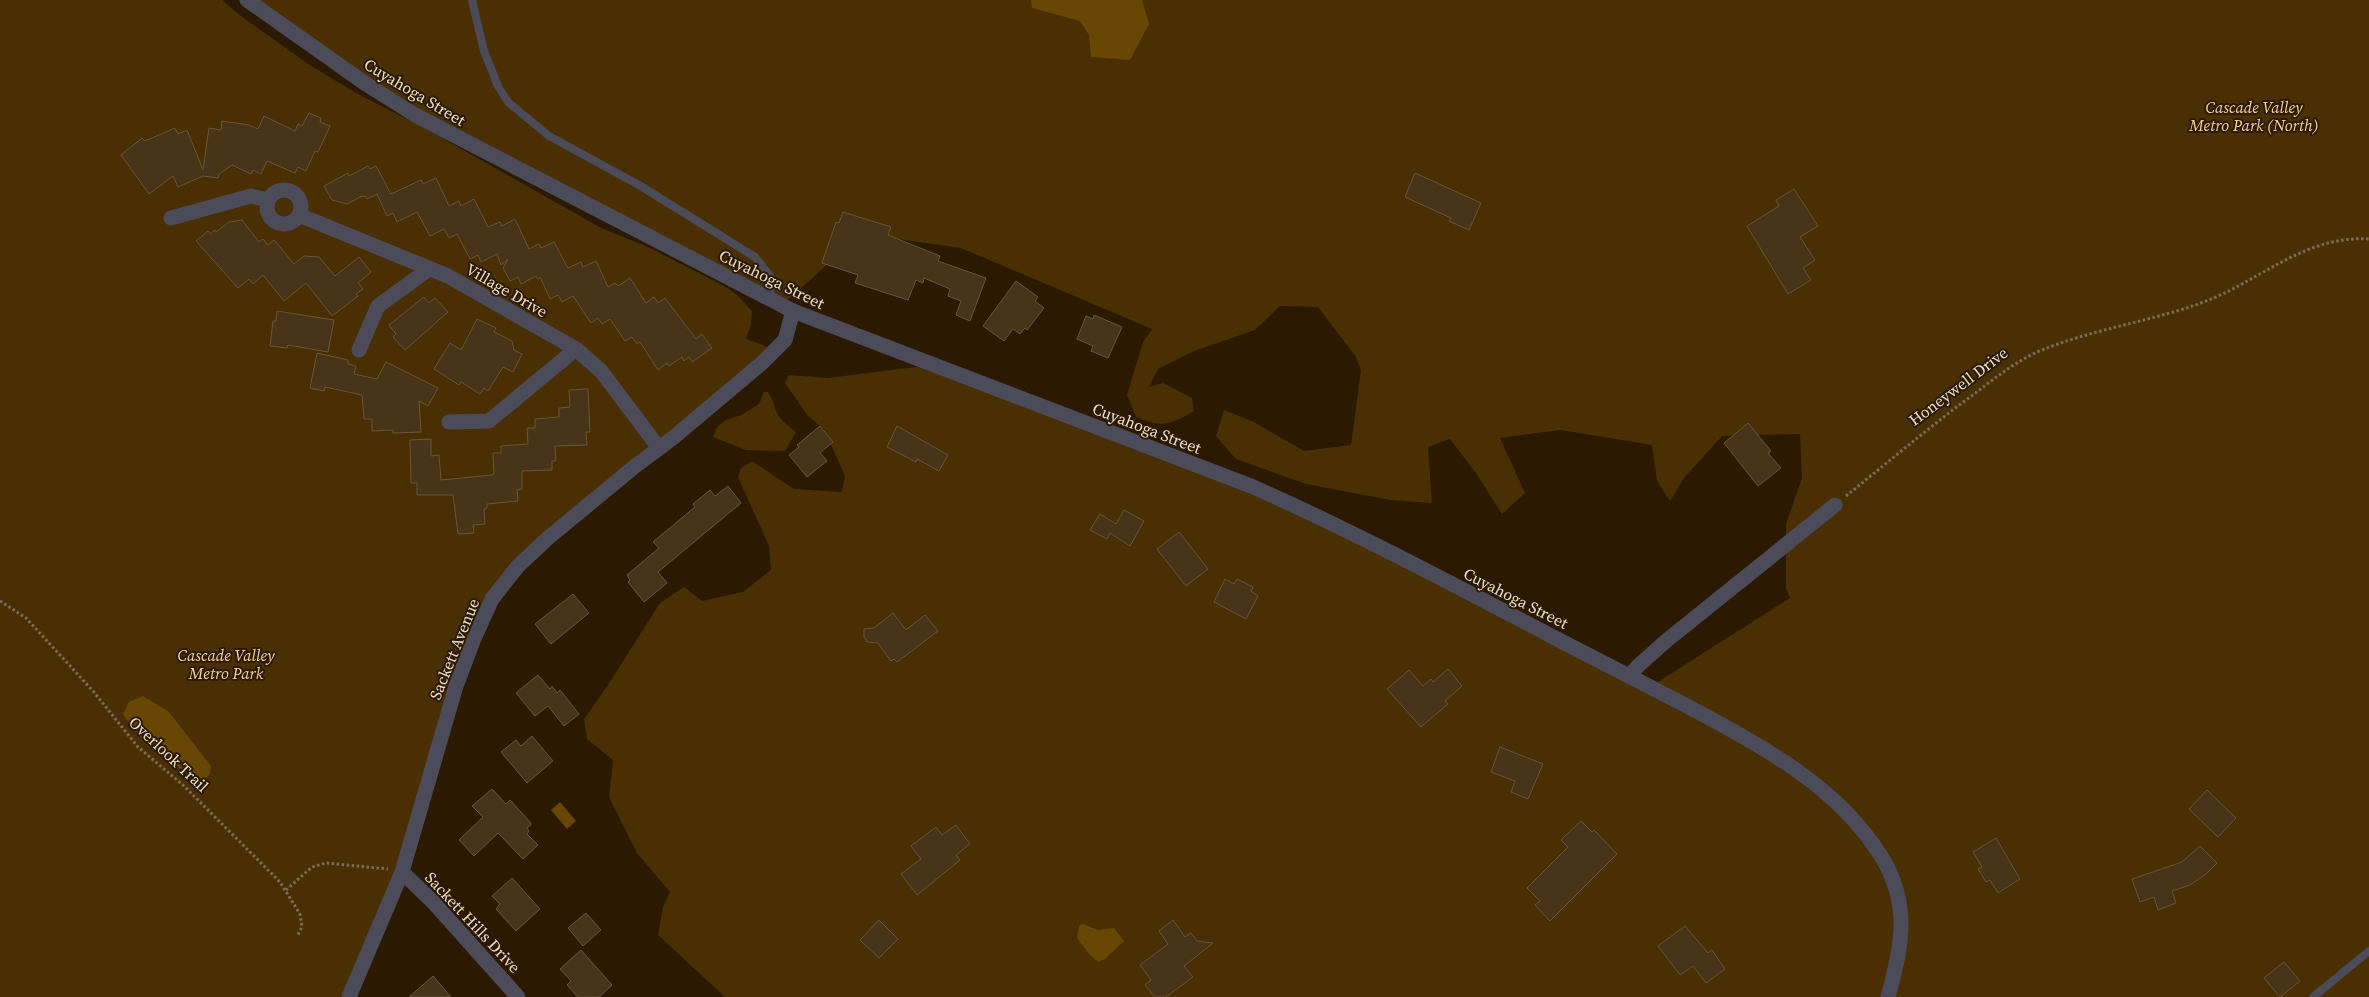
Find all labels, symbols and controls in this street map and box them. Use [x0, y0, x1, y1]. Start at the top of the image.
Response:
street label: Cuyahoga Street [360, 53, 470, 131]
park label: Cascade Valley Metro Park (North) [2188, 96, 2319, 136]
street label: Cuyahoga Street [716, 244, 829, 314]
street label: Village Drive [462, 258, 552, 322]
street label: Honeywell Drive [1904, 341, 2012, 431]
street label: Cuyahoga Street [1090, 397, 1205, 459]
street label: Cuyahoga Street [1460, 562, 1573, 634]
street label: Sackett Avenue [424, 595, 484, 703]
park label: Cascade Valley Metro Park [177, 644, 275, 684]
street label: Overlook Trail [124, 711, 214, 797]
street label: Sackett Hills Drive [420, 867, 526, 977]

